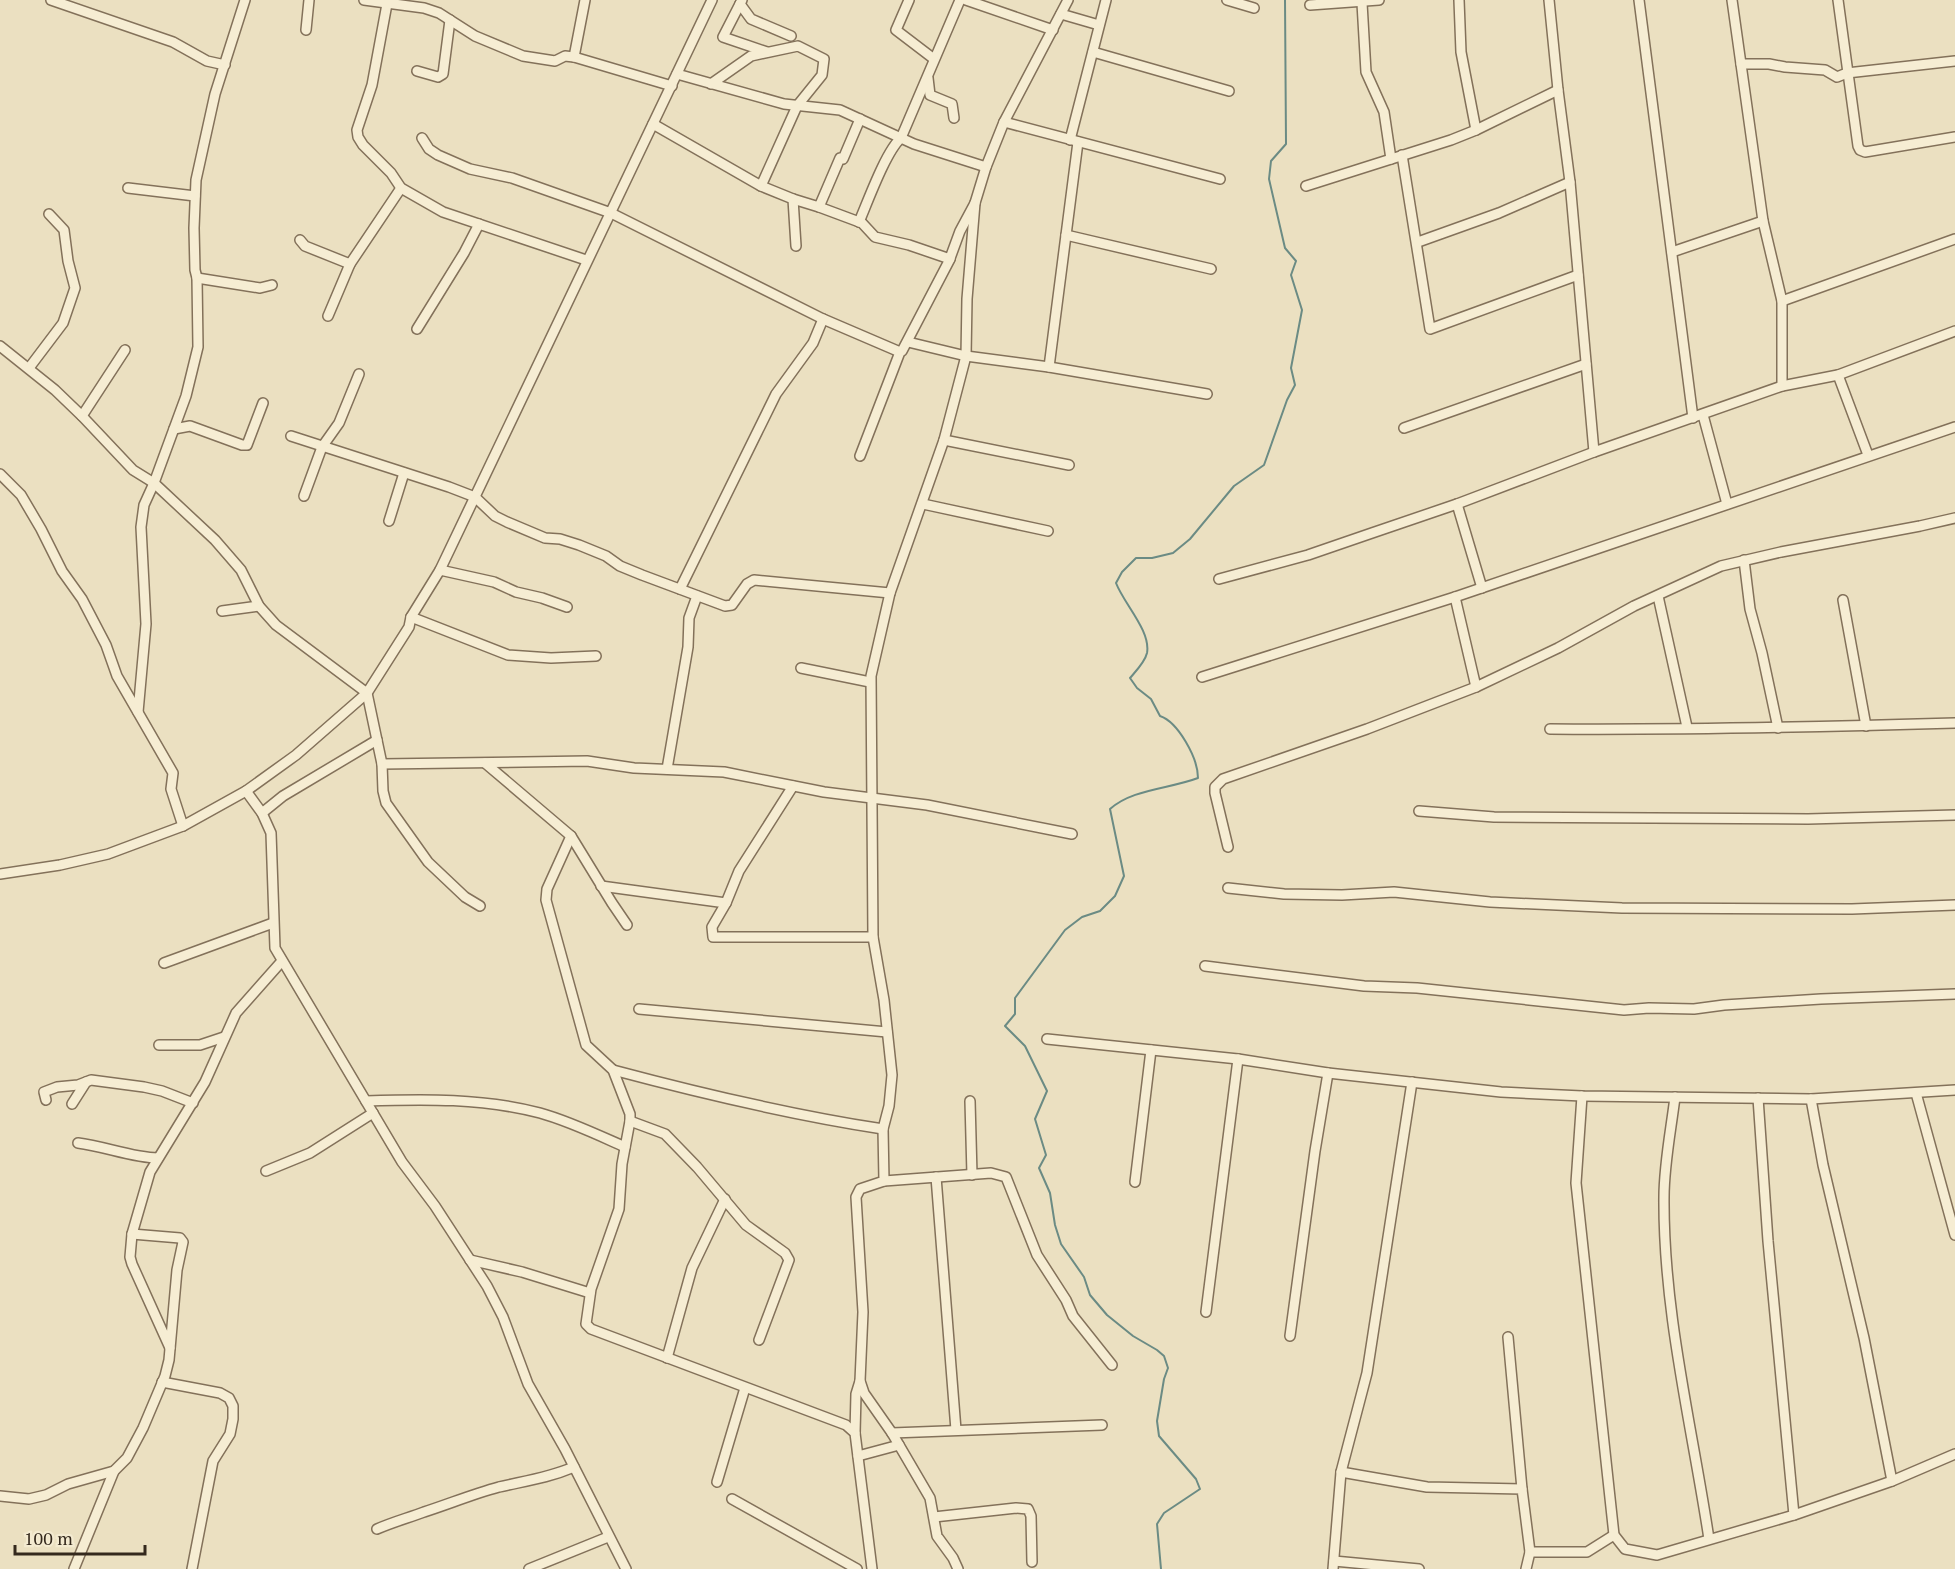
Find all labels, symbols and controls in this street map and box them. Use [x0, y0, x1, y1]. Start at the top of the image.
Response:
scale bar [15, 1518, 146, 1556]
text: 100 m [24, 1526, 73, 1550]

